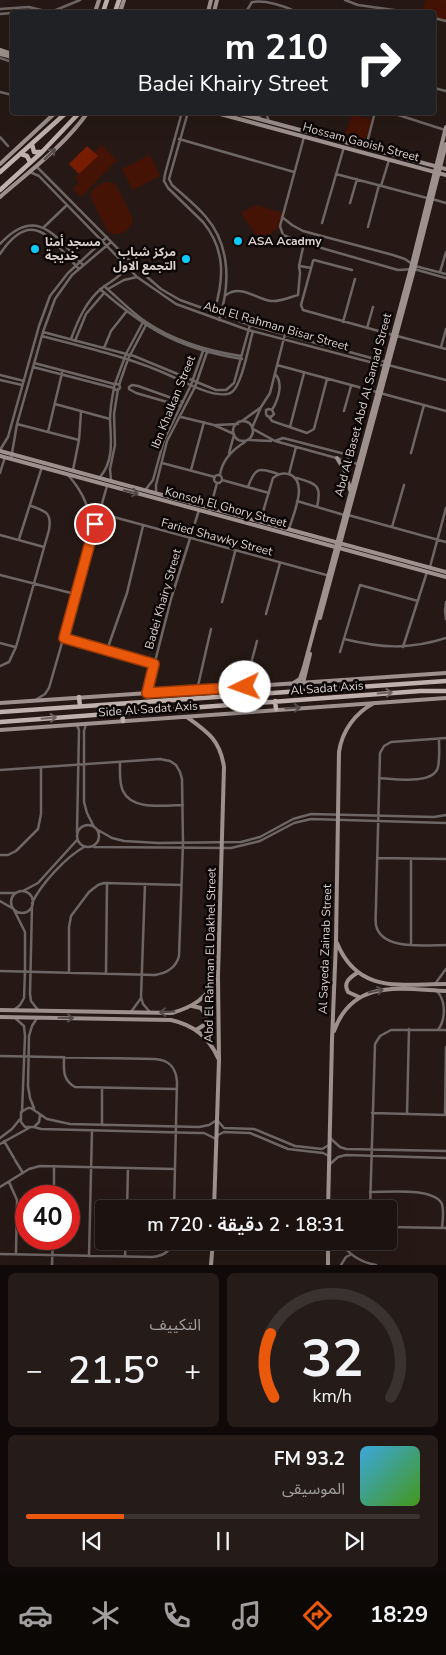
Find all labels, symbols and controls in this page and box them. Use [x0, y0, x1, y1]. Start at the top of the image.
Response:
text: 210 m [225, 24, 328, 71]
icon: right [346, 30, 411, 95]
text: Badei Khairy Street [138, 69, 328, 99]
street label: Hossam Gaoish Street [301, 119, 422, 165]
one-way arrow [43, 148, 56, 160]
place label: ASA Acadmy [248, 233, 322, 249]
place label: مسجد أمنا خديجة [45, 234, 101, 264]
marker: ASA Acadmy [232, 235, 244, 247]
marker: مسجد أمنا خديجة [29, 243, 41, 255]
place label: مركز شباب التجمع الاول [113, 244, 176, 275]
marker: مركز شباب التجمع الاول [180, 253, 192, 265]
street label: Abd El Rahman Bisar Street [202, 298, 351, 355]
street label: Abd Al Baset Abd Al Samad Street [331, 311, 395, 499]
street label: Ibn Khalkan Street [147, 352, 199, 451]
street label: Konsoh El Ghory Street [163, 483, 290, 531]
one-way arrow [123, 488, 139, 497]
pin [74, 503, 116, 545]
icon: arrive [81, 510, 109, 538]
street label: Faried Shawky Street [160, 514, 275, 560]
street label: Badei Khairy Street [141, 546, 185, 651]
position arrow [218, 660, 270, 712]
street label: Al Sadat Axis [290, 677, 364, 699]
one-way arrow [377, 689, 393, 698]
street label: Side Al Sadat Axis [98, 698, 199, 720]
one-way arrow [285, 704, 301, 713]
one-way arrow [40, 714, 56, 723]
street label: Abd El Rahman El Dakhel Street [200, 867, 220, 1042]
street label: Al Sayeda Zainab Street [315, 883, 335, 1014]
one-way arrow [368, 986, 384, 995]
one-way arrow [159, 1007, 175, 1016]
one-way arrow [58, 1013, 74, 1023]
speed limit sign: 40 [15, 1185, 80, 1250]
text: 18:31 · 2 دقيقة · 720 m [147, 1212, 345, 1238]
text: التكييف [149, 1314, 201, 1336]
text: 32 [301, 1323, 364, 1394]
text: 21.5° [68, 1345, 159, 1396]
text: − [26, 1352, 43, 1390]
text: + [184, 1352, 201, 1390]
text: km/h [313, 1384, 352, 1408]
text: 93.2 FM [274, 1446, 345, 1472]
text: الموسيقى [282, 1478, 345, 1500]
icon: previous [78, 1527, 106, 1555]
icon: pause [209, 1527, 237, 1555]
icon: next [340, 1527, 368, 1555]
icon: car [18, 1598, 53, 1633]
icon: climate [88, 1598, 123, 1633]
icon: phone [159, 1598, 194, 1633]
icon: music [229, 1598, 264, 1633]
icon: directions [300, 1598, 335, 1633]
text: 18:29 [370, 1600, 428, 1630]

